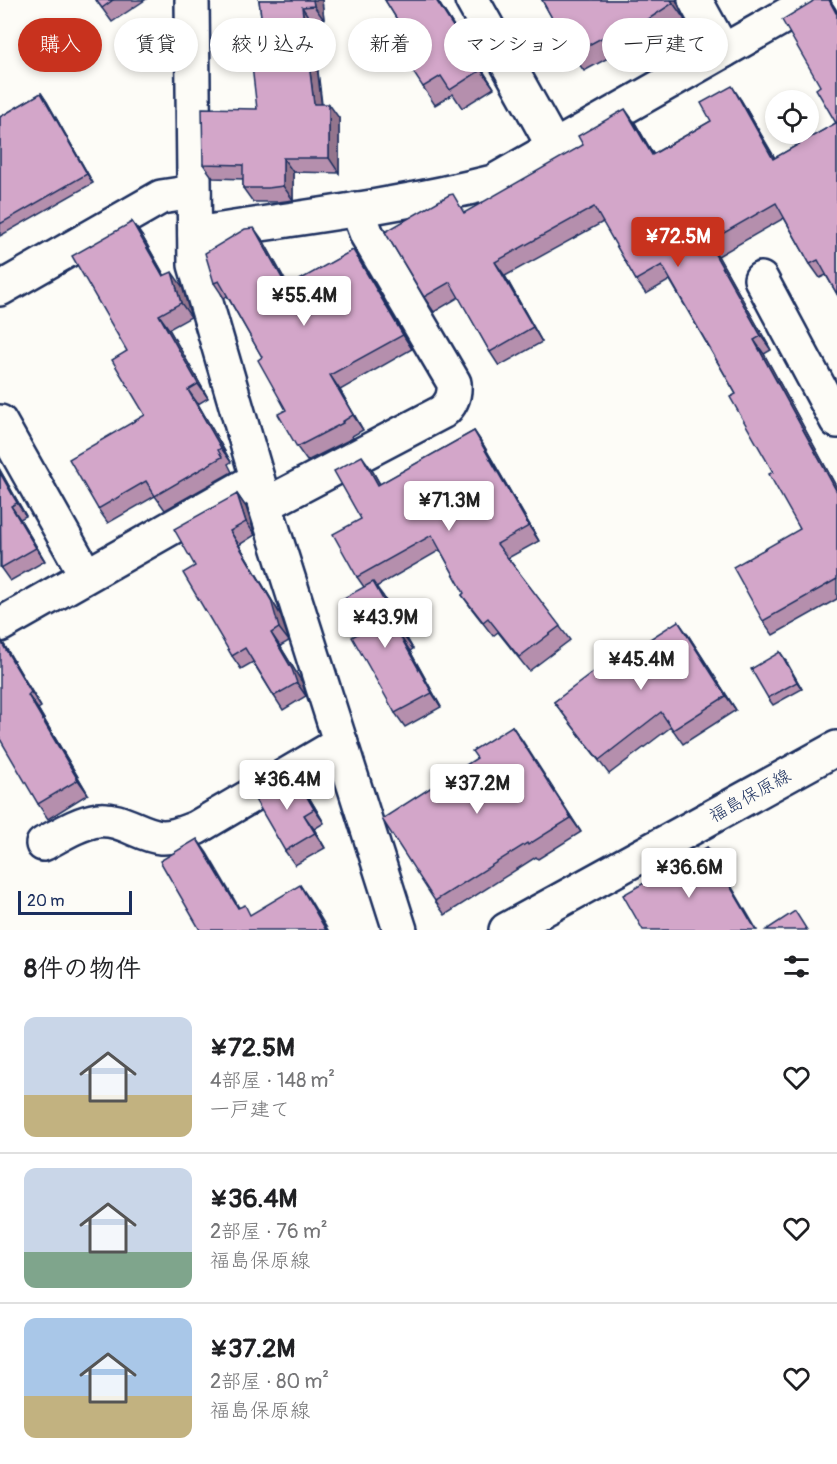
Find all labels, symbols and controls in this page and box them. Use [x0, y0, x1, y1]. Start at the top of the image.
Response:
chip: 購入 [18, 18, 102, 72]
chip: 賃貸 [114, 18, 198, 72]
chip: 絞り込み [210, 18, 336, 72]
chip: 新着 [348, 18, 432, 72]
chip: マンション [444, 18, 590, 72]
chip: 一戸建て [602, 18, 728, 72]
map controls [765, 90, 819, 144]
button: locate [765, 90, 819, 144]
pin: ¥72.5M [629, 217, 727, 268]
text: ¥72.5M [645, 224, 711, 249]
pin: ¥55.4M [255, 276, 353, 327]
text: ¥55.4M [271, 283, 337, 308]
pin: ¥71.3M [400, 481, 498, 532]
text: ¥71.3M [418, 488, 480, 513]
pin: ¥43.9M [336, 598, 434, 649]
text: ¥43.9M [352, 605, 418, 630]
pin: ¥45.4M [592, 640, 690, 691]
text: ¥45.4M [608, 647, 674, 672]
pin: ¥36.4M [238, 760, 336, 811]
pin: ¥37.2M [428, 764, 526, 815]
street label: 福島保原線 [705, 764, 795, 828]
text: ¥36.4M [253, 767, 321, 792]
text: ¥37.2M [444, 771, 510, 796]
pin: ¥36.6M [640, 848, 738, 899]
text: ¥36.6M [655, 855, 723, 880]
scale bar [18, 888, 132, 916]
text: 20 m [27, 891, 65, 911]
icon: filters [780, 950, 813, 983]
text: 8件の物件 [24, 953, 141, 985]
text: ¥72.5M [210, 1032, 295, 1064]
icon: home [72, 1041, 144, 1113]
icon: heart [780, 1061, 813, 1094]
text: 4部屋 · 148 m² [210, 1068, 335, 1093]
text: 一戸建て [210, 1097, 290, 1122]
text: ¥36.4M [210, 1183, 297, 1215]
icon: home [72, 1192, 144, 1264]
icon: heart [780, 1212, 813, 1245]
text: 2部屋 · 76 m² [210, 1219, 327, 1244]
text: 福島保原線 [210, 1248, 310, 1273]
text: ¥37.2M [210, 1333, 295, 1365]
icon: home [72, 1342, 144, 1414]
icon: heart [780, 1362, 813, 1395]
text: 2部屋 · 80 m² [210, 1369, 329, 1394]
text: 福島保原線 [210, 1398, 310, 1423]

